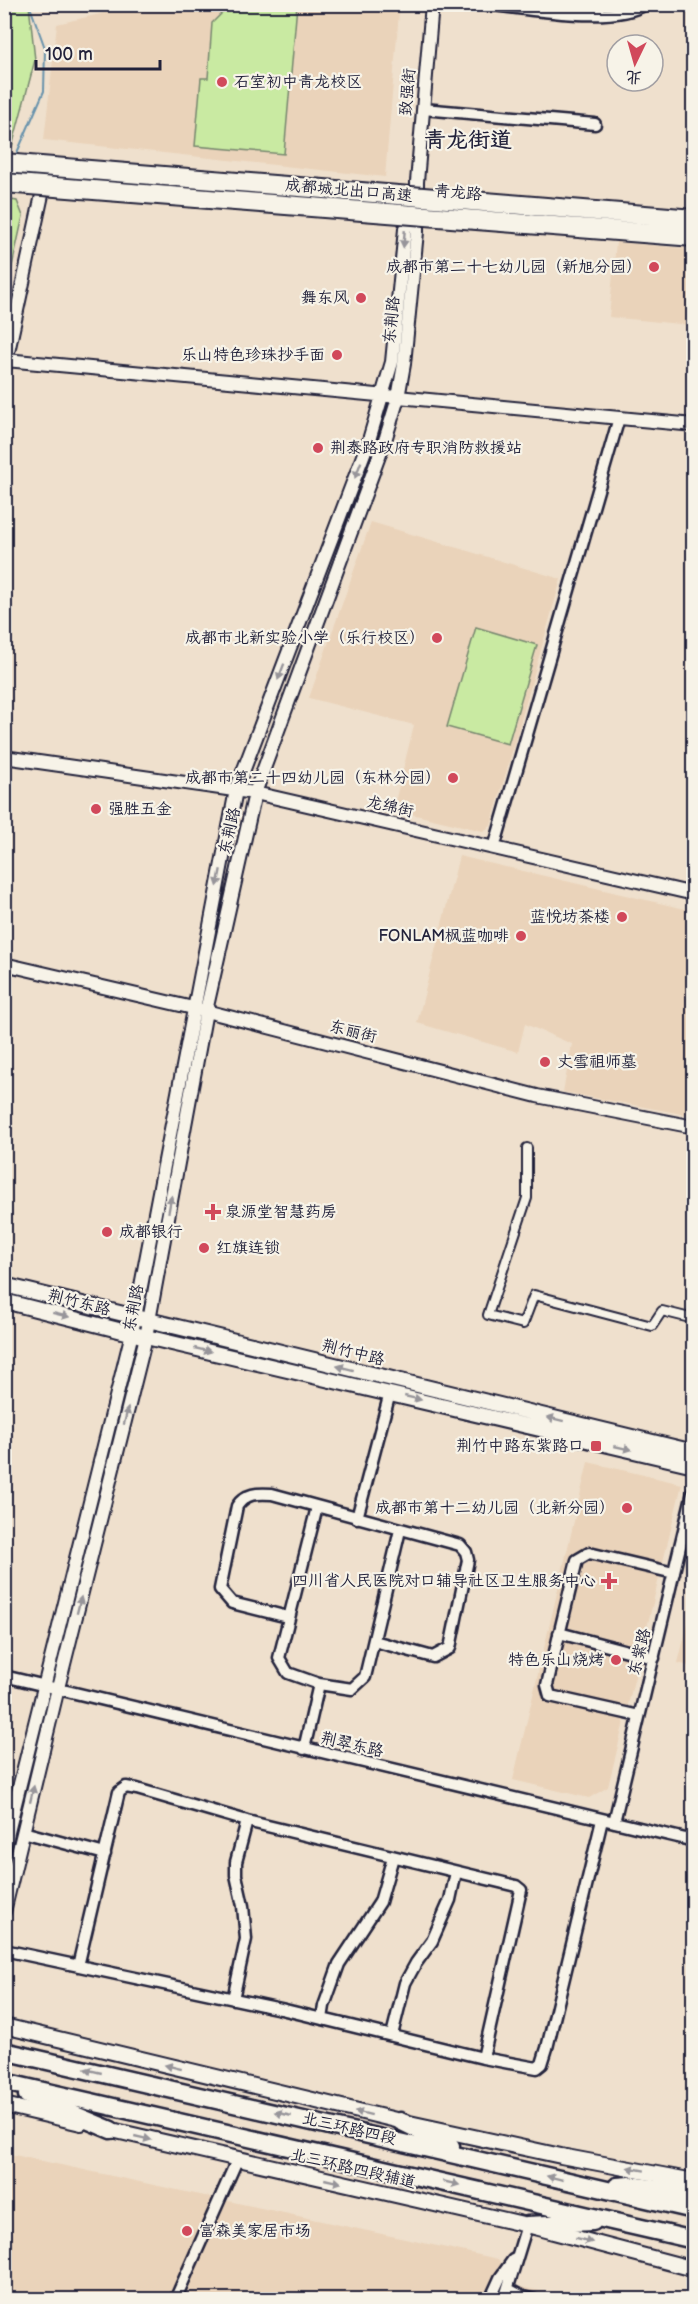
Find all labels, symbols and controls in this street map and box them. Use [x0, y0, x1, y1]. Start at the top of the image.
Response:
scale bar [36, 33, 160, 71]
north arrow [605, 33, 665, 93]
text: 100 m [45, 44, 93, 65]
text: 北 [625, 66, 643, 87]
street label: 致强街 [396, 67, 420, 117]
place label: 石室初中青龙校区 [234, 73, 362, 92]
marker: 石室初中青龙校区 [215, 75, 229, 89]
district label: 青龙街道 [424, 127, 512, 154]
street label: 成都城北出口高速 [284, 176, 414, 206]
street label: 青龙路 [433, 181, 483, 205]
one-way arrow [399, 230, 409, 249]
place label: 成都市第二十七幼儿园（新旭分园） [386, 258, 642, 277]
marker: 成都市第二十七幼儿园（新旭分园） [647, 260, 661, 274]
place label: 舞东风 [301, 289, 349, 308]
marker: 舞东风 [354, 291, 368, 305]
street label: 东荆路 [380, 295, 404, 345]
place label: 乐山特色珍珠抄手面 [181, 346, 325, 365]
marker: 乐山特色珍珠抄手面 [330, 348, 344, 362]
place label: 荆泰路政府专职消防救援站 [330, 439, 522, 458]
marker: 荆泰路政府专职消防救援站 [311, 441, 325, 455]
one-way arrow [353, 461, 362, 479]
place label: 成都市北新实验小学（乐行校区） [185, 629, 425, 648]
marker: 成都市北新实验小学（乐行校区） [430, 631, 444, 645]
one-way arrow [276, 663, 285, 681]
place label: 成都市第二十四幼儿园（东林分园） [185, 769, 441, 788]
marker: 成都市第二十四幼儿园（东林分园） [446, 771, 460, 785]
street label: 龙绵街 [364, 792, 416, 822]
place label: 强胜五金 [108, 800, 172, 819]
marker: 强胜五金 [89, 802, 103, 816]
street label: 东荆路 [215, 805, 245, 857]
one-way arrow [214, 869, 223, 888]
place label: 蓝悦坊茶楼 [530, 908, 610, 927]
marker: 蓝悦坊茶楼 [615, 910, 629, 924]
place label: FONLAM枫蓝咖啡 [378, 927, 509, 946]
marker: FONLAM枫蓝咖啡 [514, 929, 528, 943]
street label: 东丽街 [327, 1017, 379, 1047]
place label: 丈雪祖师墓 [557, 1053, 637, 1072]
marker: 丈雪祖师墓 [538, 1055, 552, 1069]
one-way arrow [166, 1195, 175, 1214]
place label: 泉源堂智慧药房 [225, 1203, 337, 1222]
marker: 泉源堂智慧药房 [206, 1205, 220, 1219]
place label: 成都银行 [119, 1223, 183, 1242]
marker: 成都银行 [100, 1225, 114, 1239]
place label: 红旗连锁 [216, 1239, 280, 1258]
marker: 红旗连锁 [197, 1241, 211, 1255]
street label: 东荆路 [120, 1283, 148, 1333]
street label: 荆竹东路 [46, 1286, 112, 1320]
one-way arrow [52, 1311, 70, 1321]
street label: 荆竹中路 [320, 1336, 386, 1370]
one-way arrow [194, 1345, 212, 1355]
one-way arrow [336, 1362, 354, 1372]
one-way arrow [404, 1394, 423, 1404]
one-way arrow [122, 1406, 131, 1424]
one-way arrow [546, 1413, 564, 1423]
place label: 荆竹中路东紫路口 [456, 1437, 584, 1456]
marker: 荆竹中路东紫路口 [589, 1439, 603, 1453]
one-way arrow [614, 1444, 633, 1454]
place label: 成都市第十二幼儿园（北新分园） [375, 1499, 615, 1518]
marker: 成都市第十二幼儿园（北新分园） [620, 1501, 634, 1515]
place label: 四川省人民医院对口辅导社区卫生服务中心 [292, 1572, 596, 1591]
marker: 四川省人民医院对口辅导社区卫生服务中心 [600, 1572, 618, 1590]
one-way arrow [74, 1596, 84, 1614]
street label: 东紫路 [625, 1626, 655, 1678]
place label: 特色乐山烧烤 [508, 1651, 604, 1670]
marker: 特色乐山烧烤 [609, 1653, 623, 1667]
street label: 荆翠东路 [319, 1729, 385, 1761]
one-way arrow [28, 1785, 38, 1803]
one-way arrow [164, 2061, 183, 2071]
one-way arrow [84, 2065, 102, 2075]
one-way arrow [354, 2107, 372, 2117]
one-way arrow [274, 2109, 292, 2119]
street label: 北三环路四段 [300, 2109, 398, 2149]
one-way arrow [134, 2133, 152, 2143]
street label: 北三环路四段辅道 [288, 2145, 418, 2193]
one-way arrow [626, 2165, 645, 2174]
one-way arrow [545, 2172, 564, 2182]
one-way arrow [324, 2177, 343, 2187]
one-way arrow [441, 2179, 460, 2189]
place label: 富森美家居市场 [199, 2222, 311, 2241]
marker: 富森美家居市场 [180, 2224, 194, 2238]
one-way arrow [575, 2236, 594, 2246]

